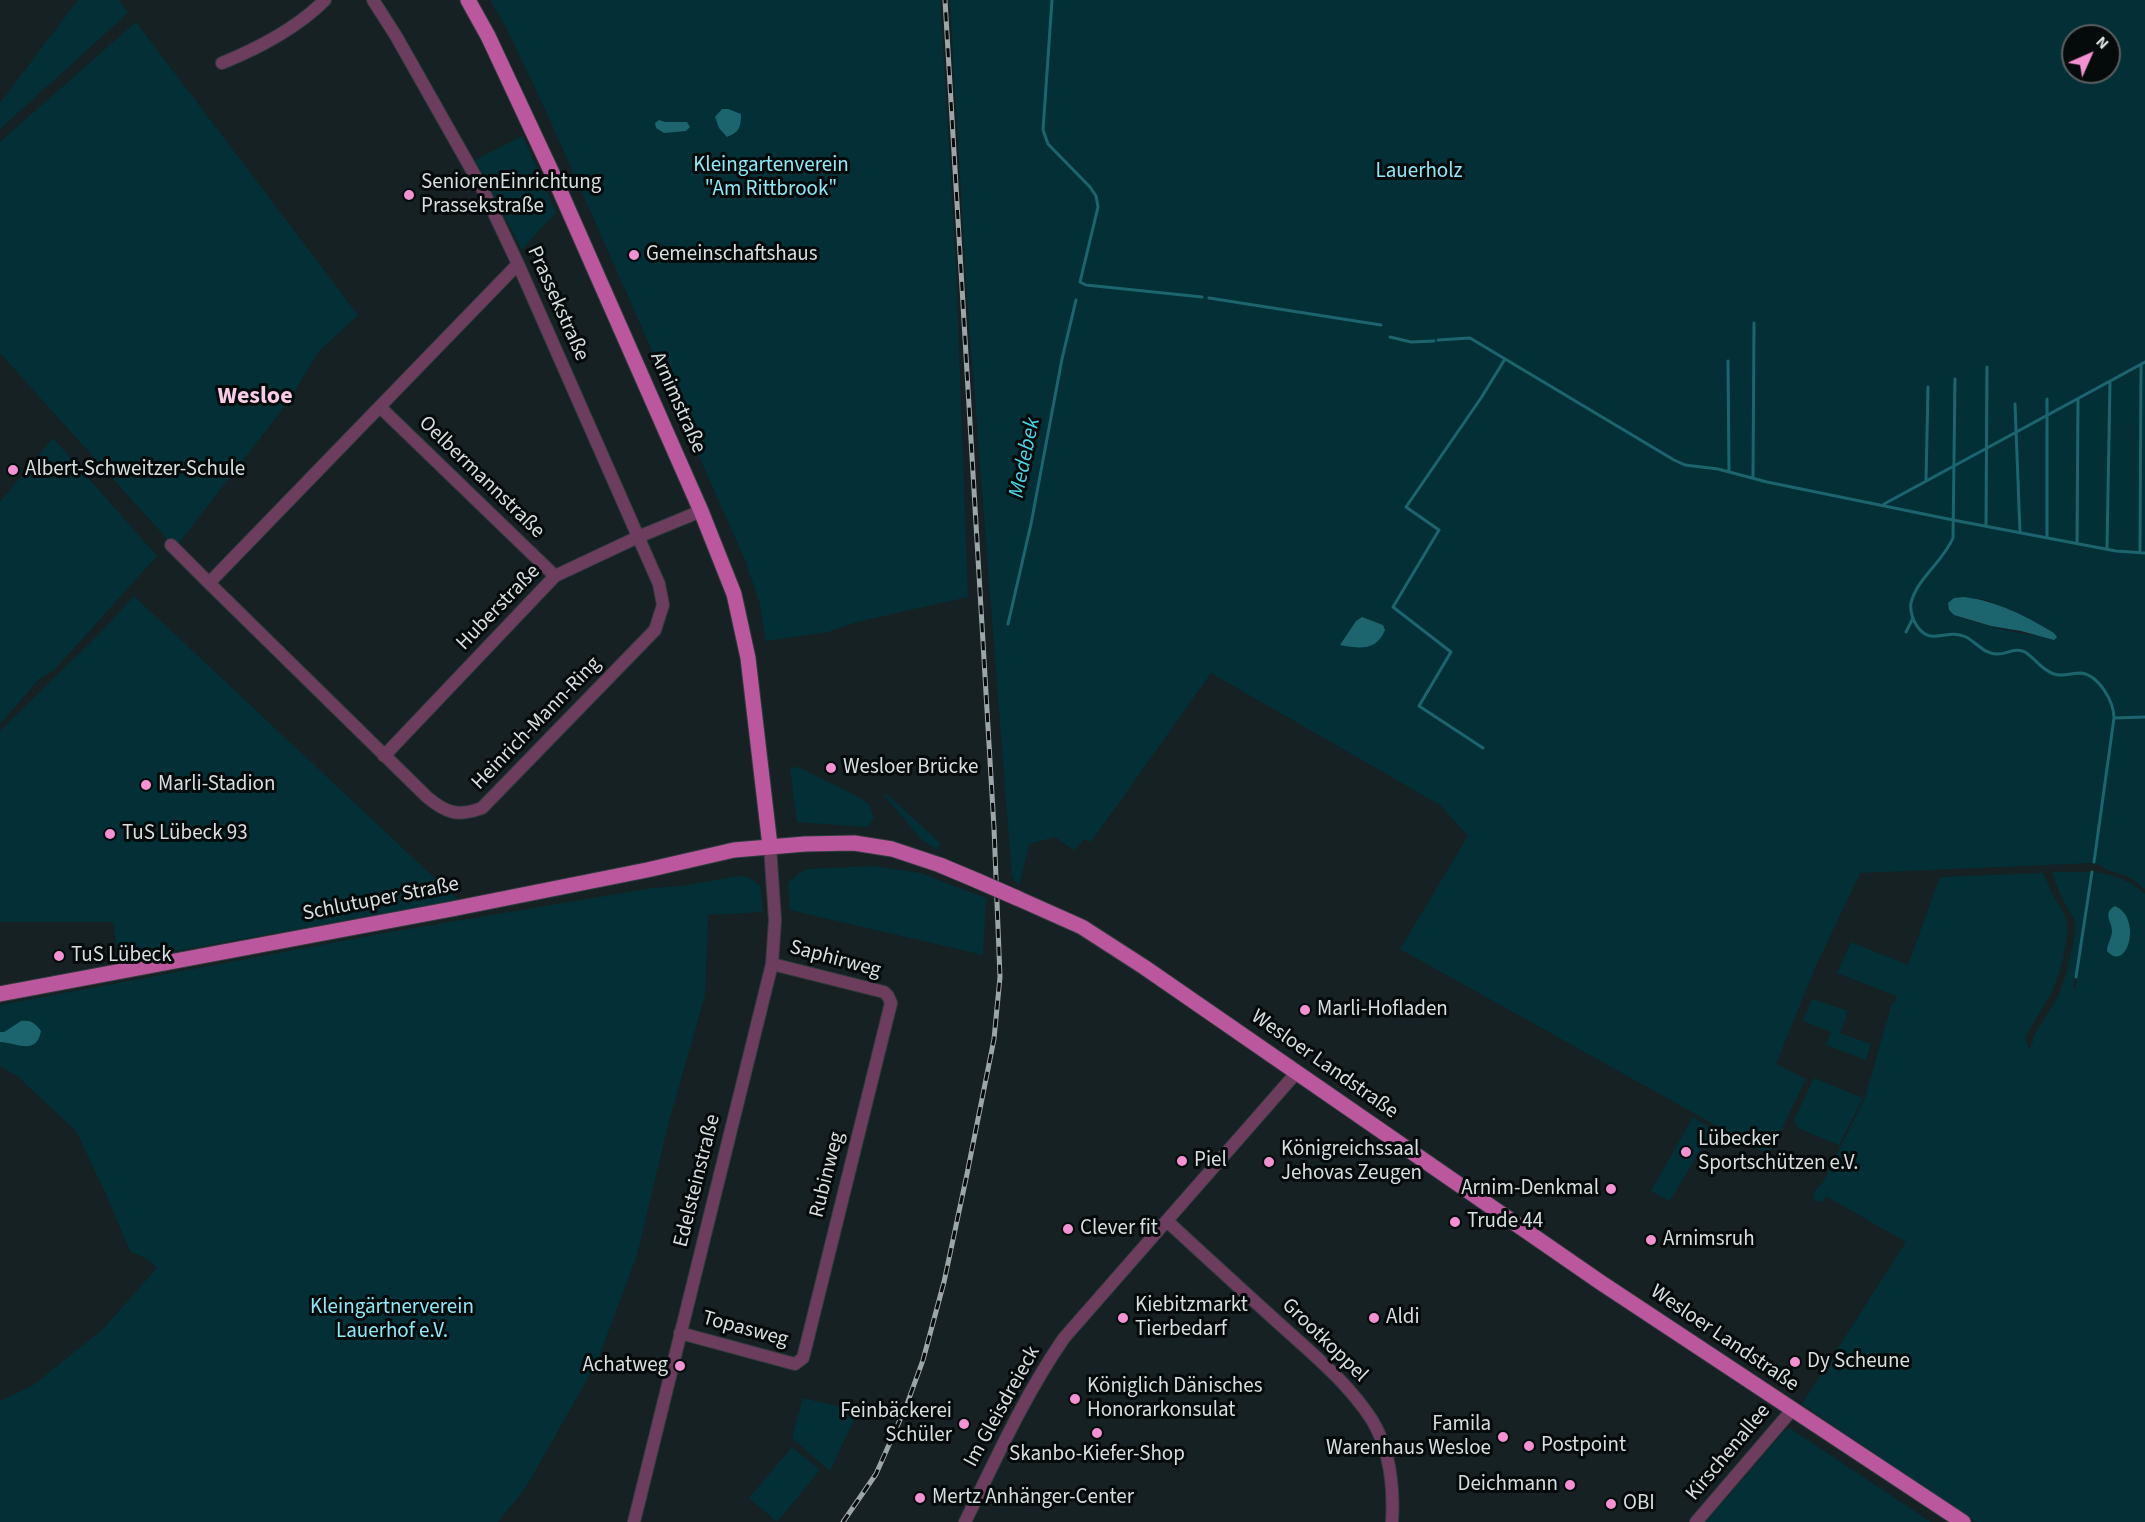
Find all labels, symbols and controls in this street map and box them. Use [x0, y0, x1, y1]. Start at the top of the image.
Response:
north arrow [2061, 24, 2121, 84]
text: N [2091, 31, 2114, 54]
park label: Kleingartenverein "Am Rittbrook" [693, 153, 849, 203]
park label: Lauerholz [1375, 159, 1463, 185]
place label: SeniorenEinrichtung Prassekstraße [421, 170, 601, 220]
marker: SeniorenEinrichtung Prassekstraße [402, 188, 416, 202]
place label: Gemeinschaftshaus [646, 242, 818, 268]
street label: Prassekstraße [520, 243, 594, 365]
marker: Gemeinschaftshaus [627, 248, 641, 262]
street label: Arnimstraße [644, 348, 710, 458]
district label: Wesloe [217, 384, 293, 412]
street label: Oelbermannstraße [413, 412, 549, 544]
water label: Medebek [1005, 416, 1047, 500]
place label: Albert-Schweitzer-Schule [25, 457, 245, 483]
marker: Albert-Schweitzer-Schule [6, 463, 20, 477]
street label: Huberstraße [452, 560, 546, 656]
street label: Heinrich-Mann-Ring [467, 652, 607, 796]
place label: Wesloer Brücke [843, 755, 978, 781]
marker: Wesloer Brücke [824, 761, 838, 775]
place label: Marli-Stadion [158, 772, 275, 798]
marker: Marli-Stadion [139, 778, 153, 792]
place label: TuS Lübeck 93 [122, 821, 248, 847]
marker: TuS Lübeck 93 [103, 827, 117, 841]
street label: Schlutuper Straße [301, 872, 461, 928]
street label: Saphirweg [787, 936, 883, 984]
place label: TuS Lübeck [71, 943, 172, 969]
marker: TuS Lübeck [52, 949, 66, 963]
place label: Marli-Hofladen [1317, 997, 1448, 1023]
marker: Marli-Hofladen [1298, 1003, 1312, 1017]
street label: Wesloer Landstraße [1246, 1005, 1402, 1125]
street label: Edelsteinstraße [669, 1112, 727, 1250]
place label: Lübecker Sportschützen e.V. [1698, 1127, 1859, 1177]
street label: Rubinweg [805, 1130, 851, 1220]
place label: Königreichssaal Jehovas Zeugen [1281, 1137, 1422, 1187]
marker: Lübecker Sportschützen e.V. [1679, 1145, 1693, 1159]
place label: Piel [1194, 1148, 1227, 1174]
marker: Piel [1175, 1154, 1189, 1168]
marker: Königreichssaal Jehovas Zeugen [1262, 1155, 1276, 1169]
place label: Arnim-Denkmal [1461, 1176, 1599, 1202]
marker: Arnim-Denkmal [1604, 1182, 1618, 1196]
place label: Trude 44 [1467, 1209, 1543, 1235]
marker: Trude 44 [1448, 1215, 1462, 1229]
place label: Clever fit [1080, 1216, 1158, 1242]
marker: Clever fit [1061, 1222, 1075, 1236]
place label: Arnimsruh [1663, 1227, 1755, 1253]
marker: Arnimsruh [1644, 1233, 1658, 1247]
street label: Wesloer Landstraße [1645, 1280, 1803, 1398]
place label: Kiebitzmarkt Tierbedarf [1135, 1293, 1248, 1343]
street label: Grootkoppel [1276, 1294, 1372, 1388]
park label: Kleingärtnerverein Lauerhof e.V. [310, 1295, 474, 1345]
place label: Aldi [1386, 1305, 1420, 1331]
street label: Topasweg [699, 1306, 791, 1354]
marker: Kiebitzmarkt Tierbedarf [1116, 1311, 1130, 1325]
marker: Aldi [1367, 1311, 1381, 1325]
street label: Im Gleisdreieck [959, 1342, 1047, 1472]
place label: Dy Scheune [1807, 1349, 1910, 1375]
place label: Achatweg [582, 1353, 668, 1379]
marker: Dy Scheune [1788, 1355, 1802, 1369]
marker: Achatweg [673, 1359, 687, 1373]
place label: Königlich Dänisches Honorarkonsulat [1087, 1374, 1263, 1424]
marker: Königlich Dänisches Honorarkonsulat [1068, 1392, 1082, 1406]
place label: Feinbäckerei Schüler [840, 1399, 952, 1449]
street label: Kirschenallee [1681, 1400, 1777, 1506]
place label: Famila Warenhaus Wesloe [1326, 1412, 1491, 1462]
marker: Feinbäckerei Schüler [957, 1417, 971, 1431]
marker: Skanbo-Kiefer-Shop [1090, 1426, 1104, 1440]
marker: Famila Warenhaus Wesloe [1496, 1430, 1510, 1444]
place label: Postpoint [1541, 1433, 1626, 1459]
marker: Postpoint [1522, 1439, 1536, 1453]
place label: Skanbo-Kiefer-Shop [1009, 1442, 1185, 1468]
place label: Deichmann [1458, 1472, 1558, 1498]
marker: Deichmann [1563, 1478, 1577, 1492]
place label: Mertz Anhänger-Center [932, 1485, 1134, 1511]
marker: Mertz Anhänger-Center [913, 1491, 927, 1505]
place label: OBI [1623, 1491, 1655, 1517]
marker: OBI [1604, 1497, 1618, 1511]

